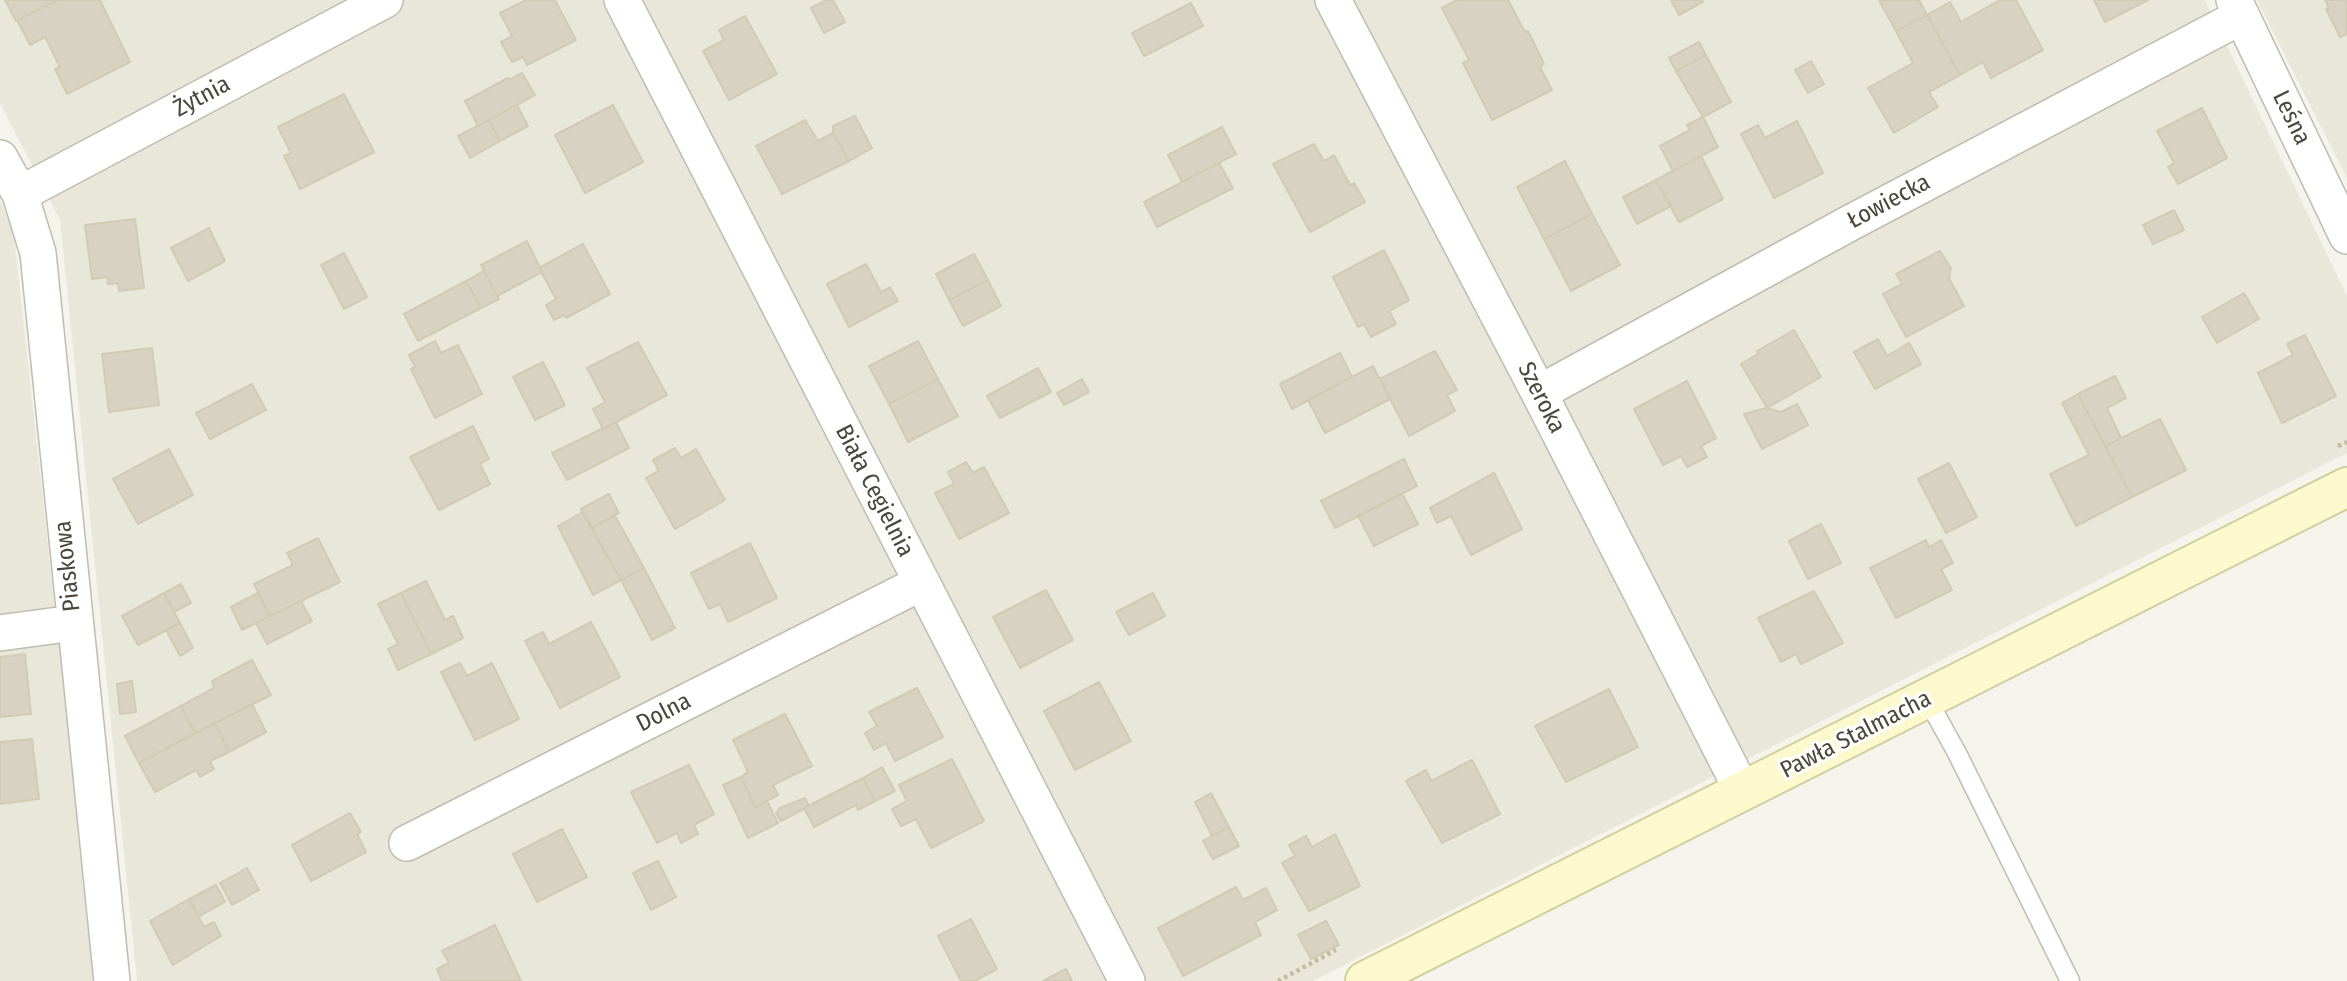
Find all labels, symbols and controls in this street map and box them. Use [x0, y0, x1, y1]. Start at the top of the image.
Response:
street label: Żytnia [169, 70, 235, 124]
street label: Leśna [2266, 86, 2316, 150]
street label: Łowiecka [1843, 168, 1935, 236]
street label: Szeroka [1511, 358, 1571, 438]
street label: Biała Cegielnia [828, 420, 920, 562]
street label: Piaskowa [49, 519, 87, 613]
street label: Pawła Stalmacha [1776, 685, 1936, 785]
street label: Dolna [632, 687, 696, 739]

